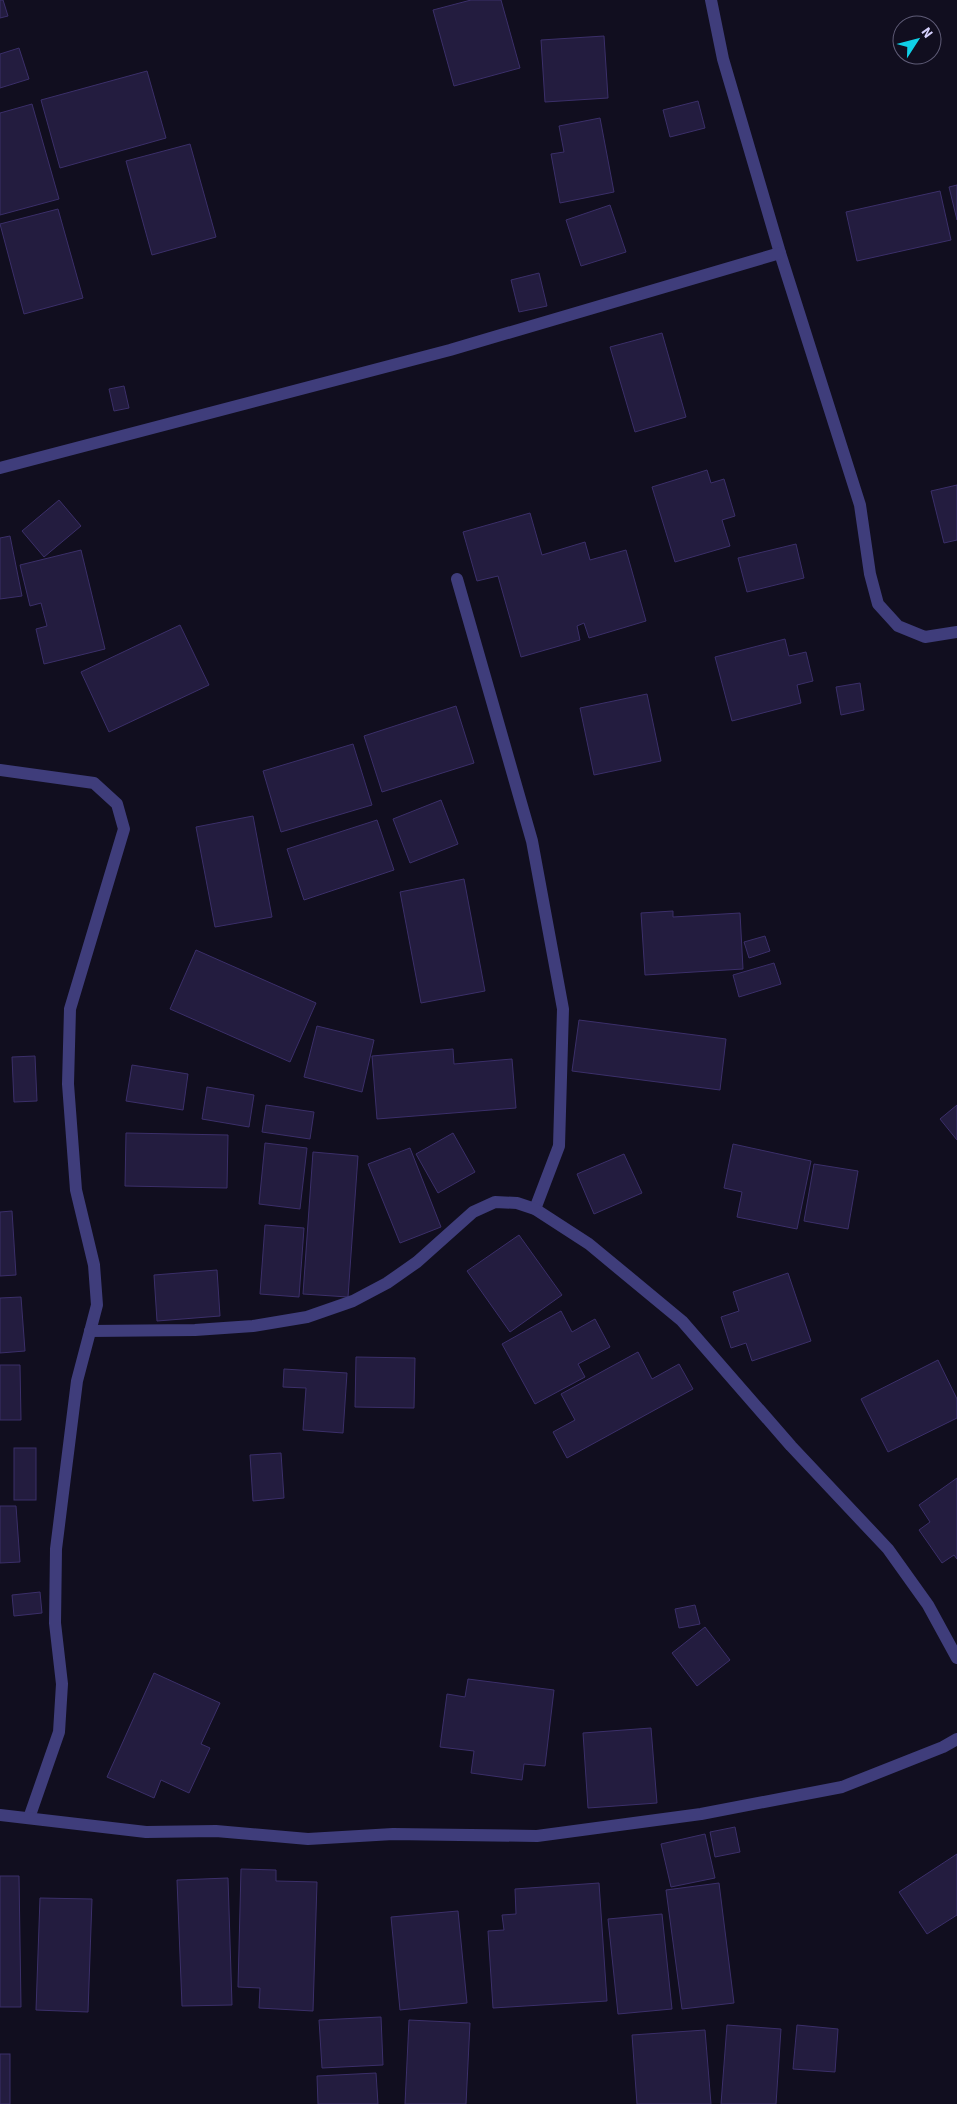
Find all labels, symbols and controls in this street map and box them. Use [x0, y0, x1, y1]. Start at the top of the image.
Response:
north arrow [892, 15, 942, 65]
text: N [916, 23, 938, 43]

